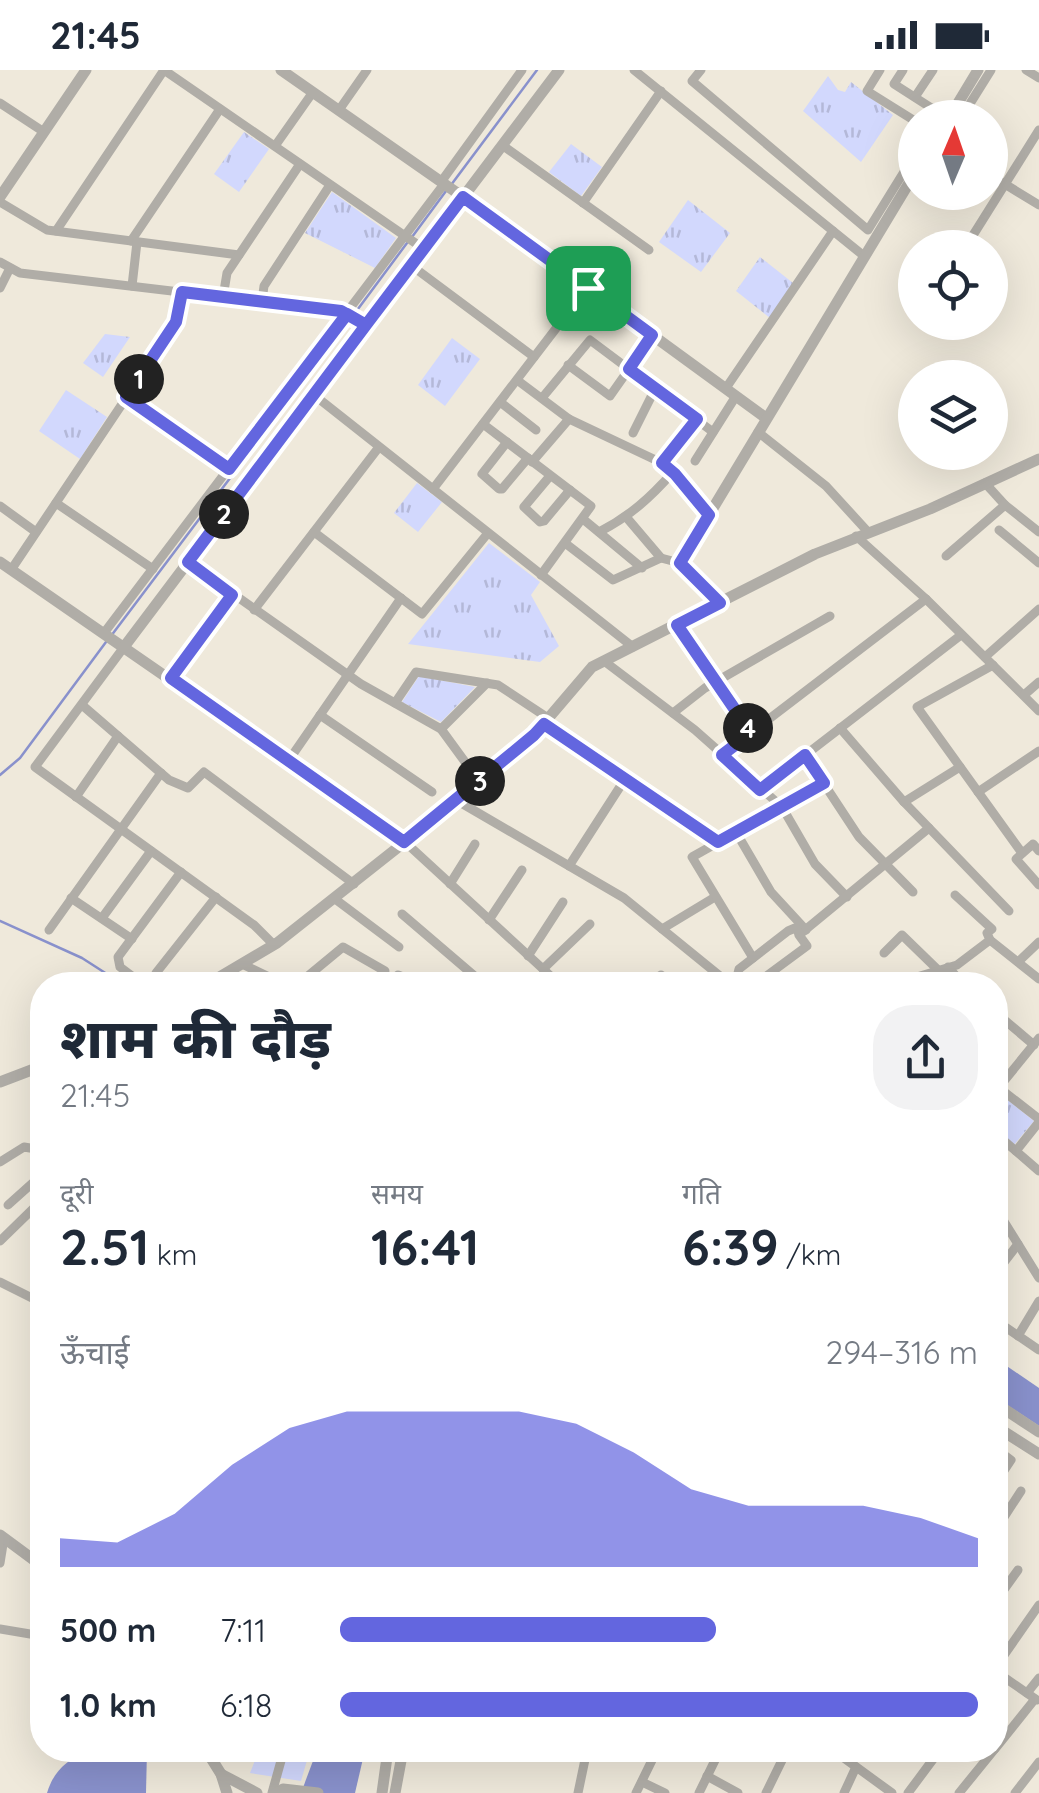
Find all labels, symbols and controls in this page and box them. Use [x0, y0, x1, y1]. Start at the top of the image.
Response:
text: 21:45 [50, 11, 141, 59]
north arrow [898, 100, 1008, 210]
map controls [898, 100, 1008, 470]
button: locate [898, 230, 1008, 340]
pin [546, 246, 631, 331]
icon: arrive [561, 261, 616, 316]
pin: 1 [114, 354, 164, 404]
button: layers [898, 360, 1008, 470]
text: 1 [134, 361, 144, 396]
pin: 2 [199, 489, 249, 539]
text: 2 [216, 496, 232, 531]
pin: 4 [723, 703, 773, 753]
text: 4 [740, 710, 756, 745]
pin: 3 [455, 756, 505, 806]
text: 3 [472, 763, 488, 798]
text: शाम की दौड़ [60, 1003, 331, 1072]
button: share [873, 1005, 978, 1110]
text: 21:45 [60, 1075, 130, 1115]
text: दूरी [60, 1176, 94, 1211]
text: समय [371, 1176, 423, 1211]
text: गति [682, 1176, 721, 1211]
text: 2.51 [60, 1215, 149, 1278]
text: 16:41 [371, 1215, 479, 1278]
text: 6:39 [682, 1215, 779, 1278]
text: km [149, 1237, 197, 1272]
text: /km [779, 1237, 841, 1272]
text: ऊँचाई [60, 1332, 129, 1372]
text: 294–316 m [825, 1332, 978, 1372]
text: 500 m [60, 1610, 156, 1650]
text: 7:11 [220, 1610, 266, 1650]
text: 1.0 km [60, 1685, 157, 1725]
text: 6:18 [220, 1685, 272, 1725]

